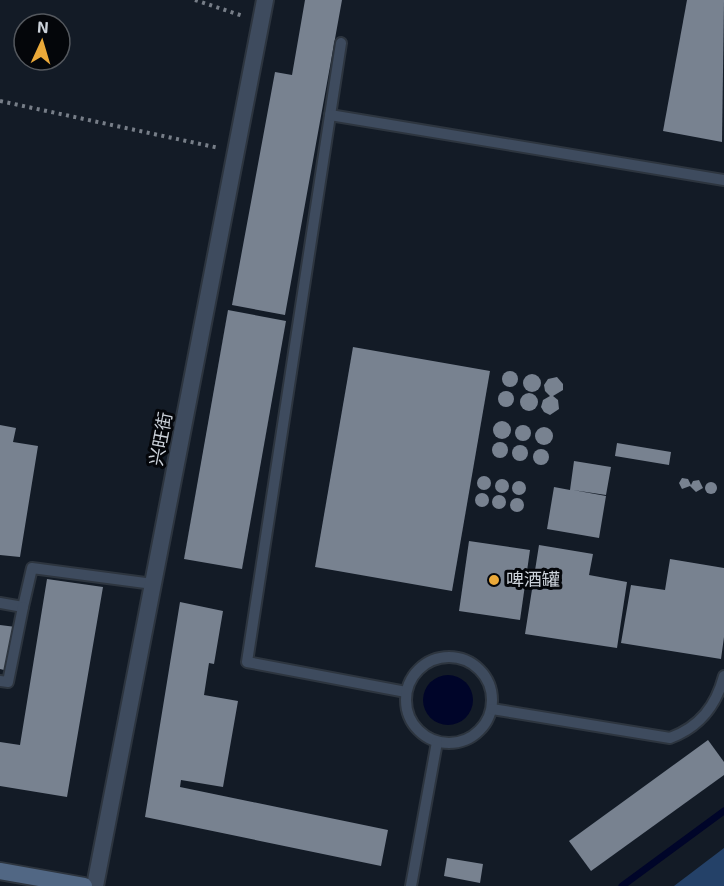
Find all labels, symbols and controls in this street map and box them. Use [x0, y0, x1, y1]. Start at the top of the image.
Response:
north arrow [12, 12, 72, 72]
text: N [37, 17, 50, 36]
street label: 兴旺街 [144, 410, 176, 467]
place label: 啤酒罐 [506, 568, 560, 590]
marker: 啤酒罐 [487, 573, 501, 587]

